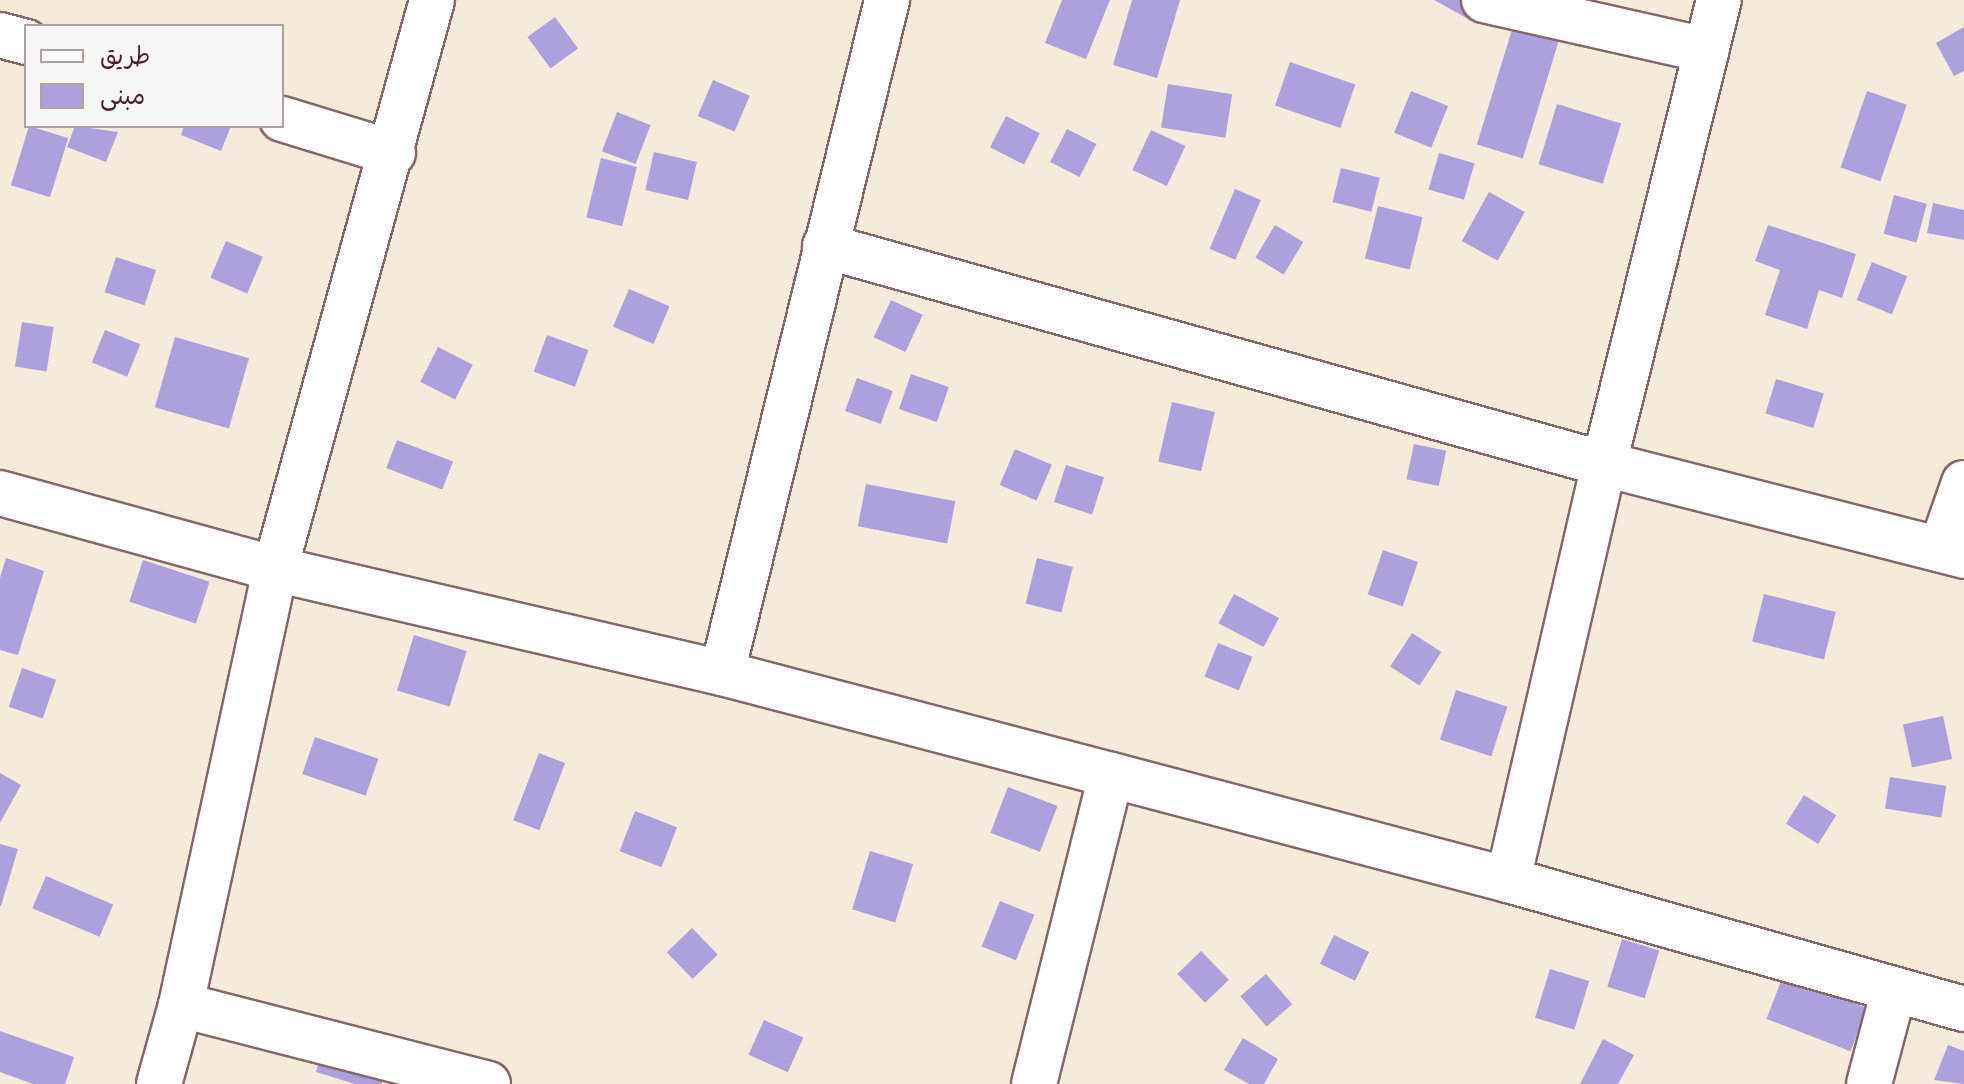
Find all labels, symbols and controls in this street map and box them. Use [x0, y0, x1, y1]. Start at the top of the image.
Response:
legend [24, 24, 284, 128]
text: طريق [100, 36, 150, 72]
text: مبنى [100, 76, 145, 112]

